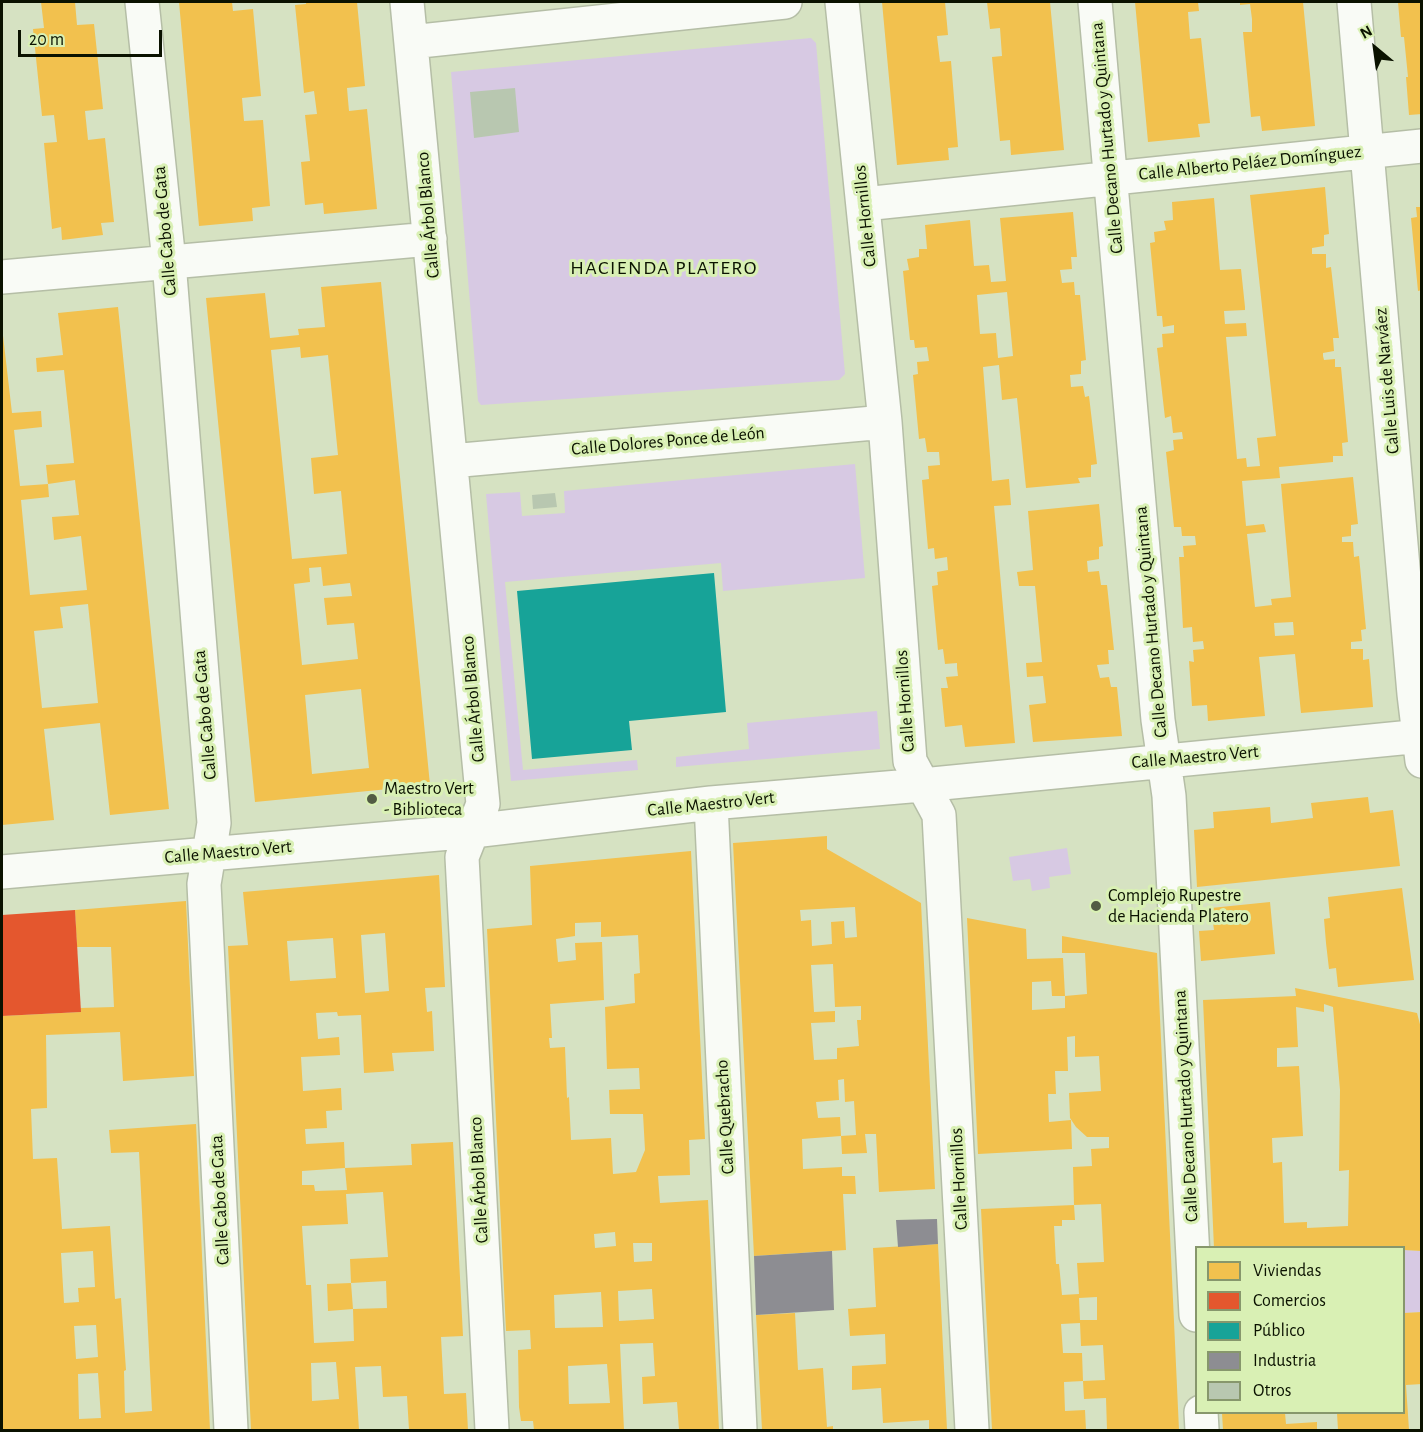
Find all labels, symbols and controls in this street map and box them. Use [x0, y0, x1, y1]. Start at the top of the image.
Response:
scale bar [21, 18, 165, 56]
north arrow [1345, 18, 1405, 78]
street label: Calle Decano Hurtado y Quintana [1086, 21, 1128, 255]
text: N [1358, 23, 1375, 42]
text: 20 m [29, 31, 64, 49]
street label: Calle Alberto Peláez Domínguez [1138, 141, 1362, 185]
street label: Calle Árbol Blanco [412, 151, 444, 279]
street label: Calle Hornillos [849, 164, 881, 268]
street label: Calle Cabo de Gata [149, 165, 181, 297]
district label: HACIENDA PLATERO [570, 256, 758, 280]
street label: Calle Luis de Narváez [1370, 307, 1404, 455]
street label: Calle Dolores Ponce de León [570, 422, 766, 460]
street label: Calle Decano Hurtado y Quintana [1130, 505, 1172, 739]
street label: Calle Árbol Blanco [457, 635, 489, 763]
street label: Calle Cabo de Gata [189, 649, 221, 781]
street label: Calle Hornillos [891, 649, 919, 753]
street label: Calle Maestro Vert [1130, 741, 1260, 773]
place label: Maestro Vert - Biblioteca [384, 778, 474, 820]
street label: Calle Maestro Vert [646, 787, 776, 821]
marker: Maestro Vert - Biblioteca [365, 792, 379, 806]
street label: Calle Maestro Vert [163, 836, 293, 868]
place label: Complejo Rupestre de Hacienda Platero [1108, 885, 1249, 928]
marker: Complejo Rupestre de Hacienda Platero [1089, 899, 1103, 913]
street label: Calle Decano Hurtado y Quintana [1169, 989, 1203, 1223]
street label: Calle Quebracho [711, 1059, 739, 1175]
street label: Calle Árbol Blanco [465, 1116, 493, 1244]
street label: Calle Hornillos [946, 1127, 972, 1231]
street label: Calle Cabo de Gata [206, 1134, 234, 1266]
legend [1195, 1246, 1405, 1414]
text: Viviendas [1253, 1262, 1321, 1280]
text: Comercios [1253, 1292, 1326, 1310]
text: Público [1253, 1322, 1305, 1340]
text: Industria [1253, 1352, 1316, 1370]
text: Otros [1253, 1382, 1291, 1400]

